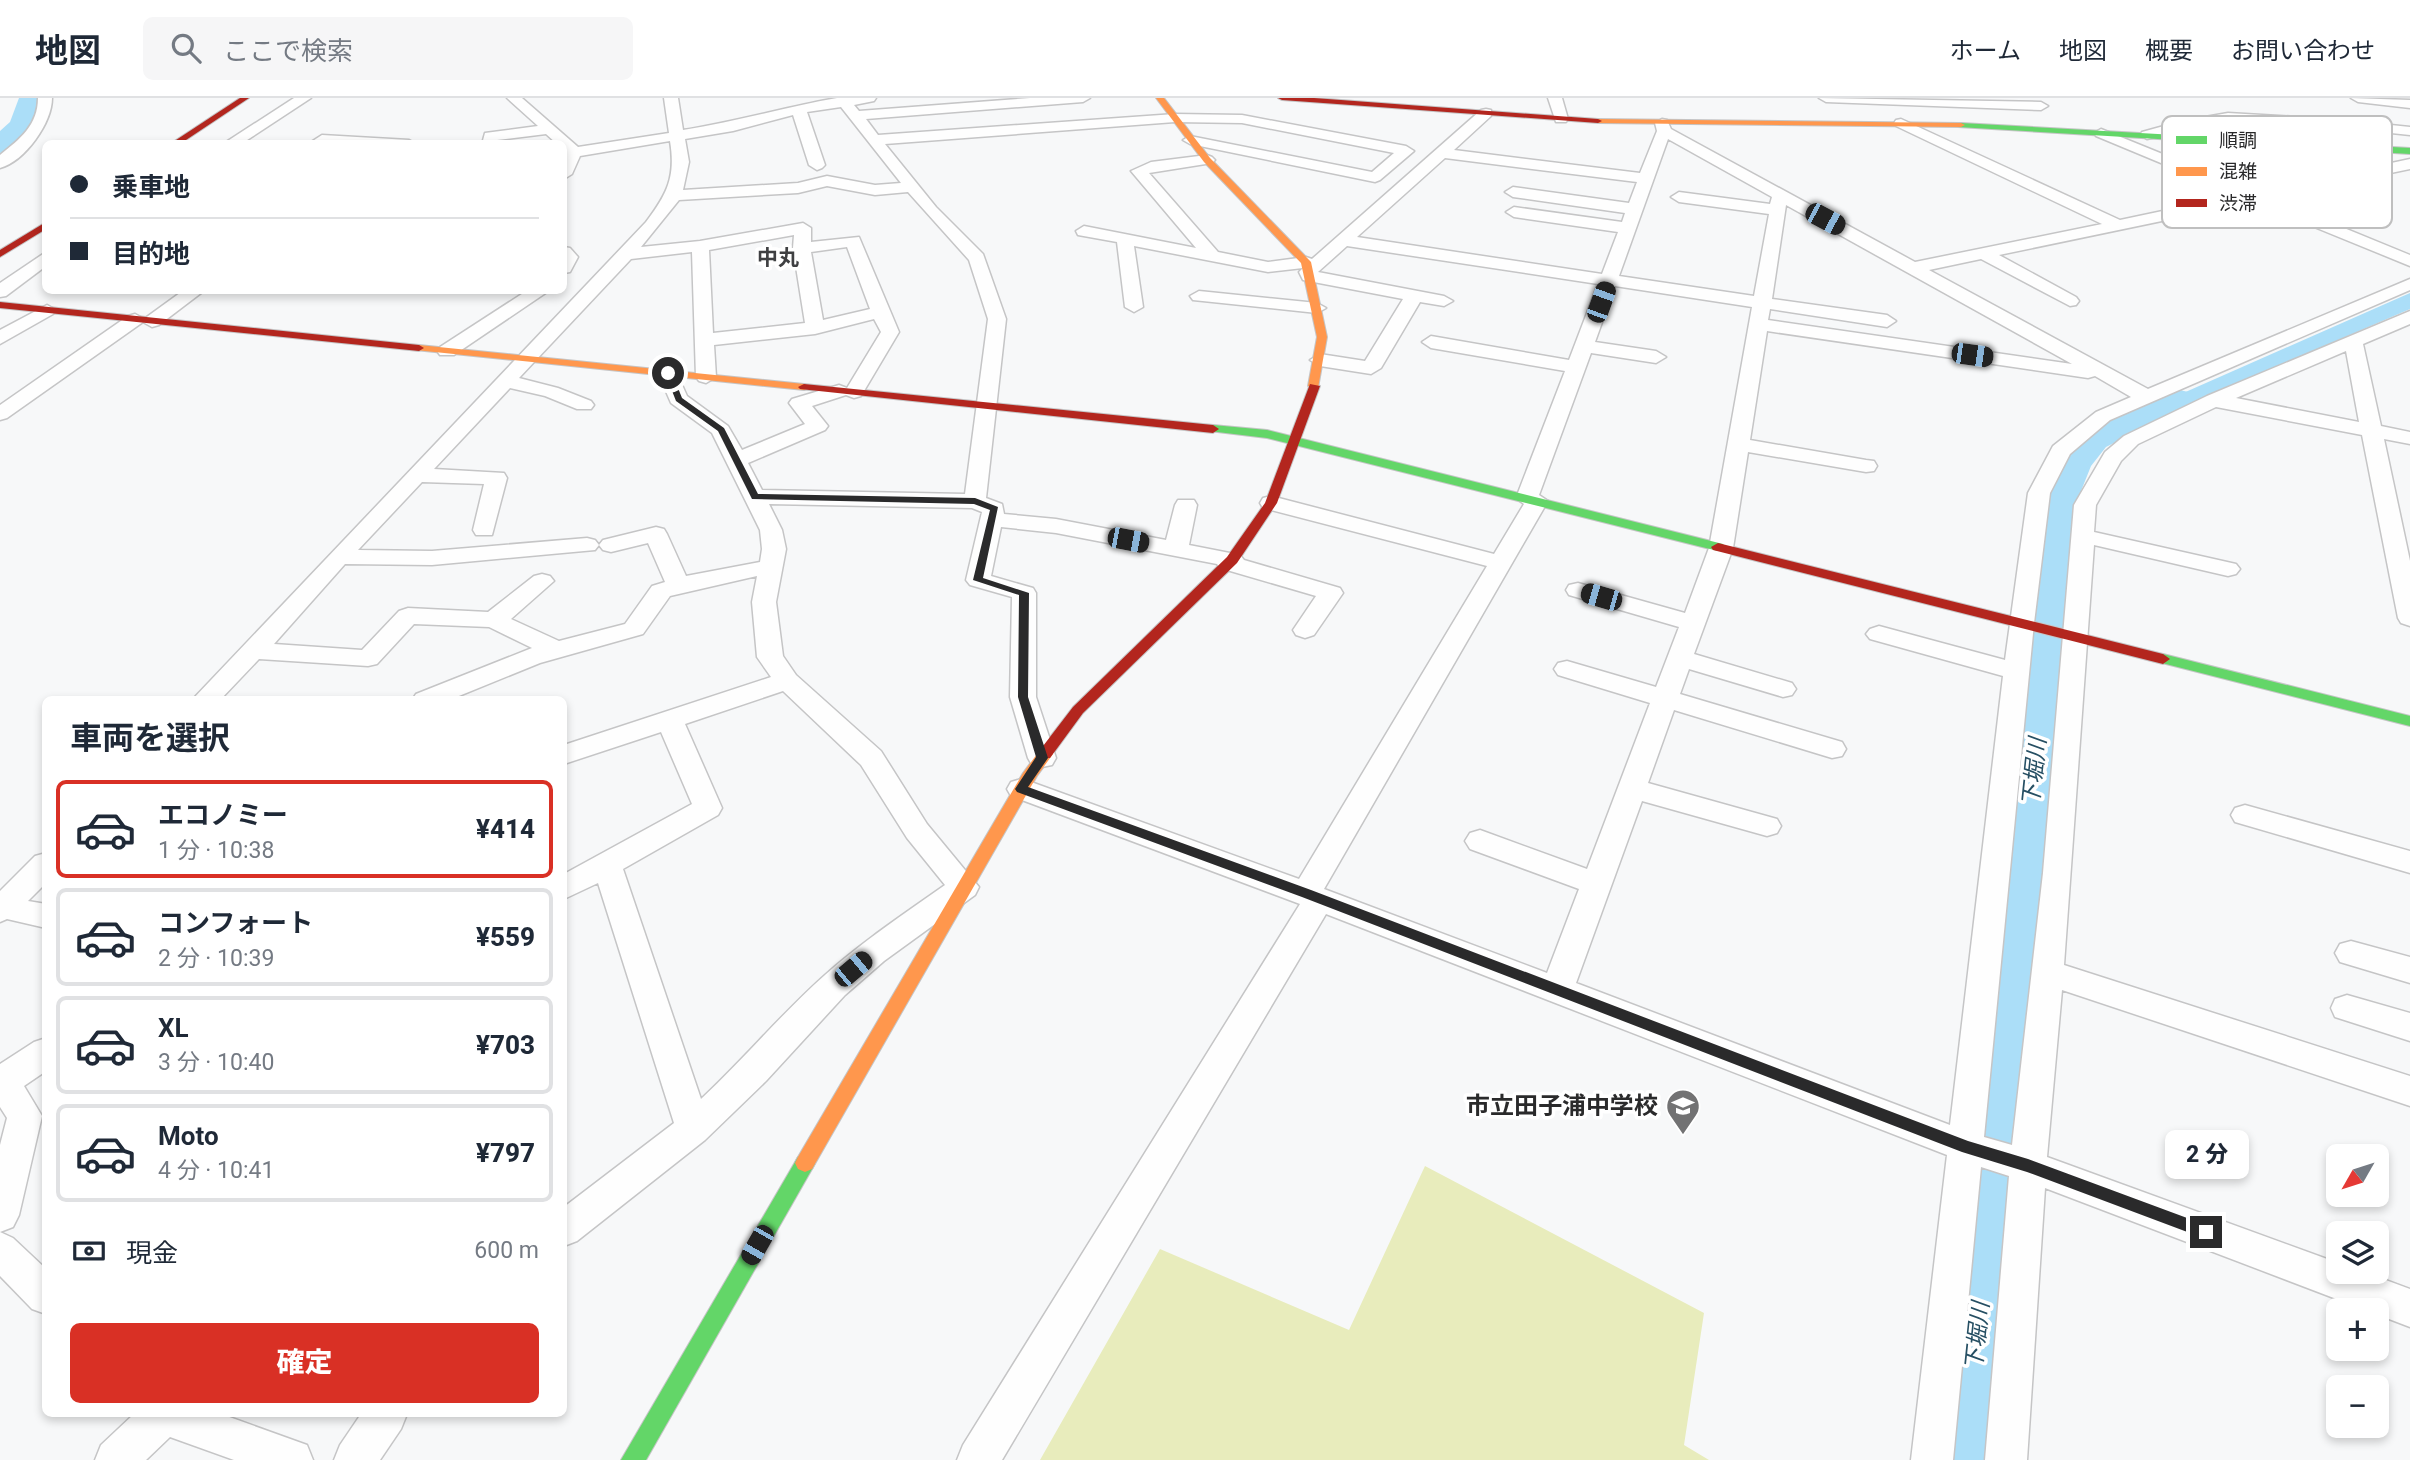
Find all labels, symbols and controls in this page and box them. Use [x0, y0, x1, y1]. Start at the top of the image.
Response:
search box [143, 17, 633, 80]
icon: search [167, 29, 205, 67]
text: 地図 [35, 31, 101, 70]
text: ここで検索 [223, 36, 353, 66]
text: ホーム [1950, 37, 2021, 65]
text: 地図 [2059, 37, 2107, 65]
text: 概要 [2145, 37, 2193, 65]
text: お問い合わせ [2231, 37, 2375, 65]
legend [2162, 116, 2392, 228]
text: 順調 [2219, 129, 2257, 152]
text: 混雑 [2219, 160, 2257, 183]
text: 乗車地 [112, 172, 190, 202]
text: 渋滞 [2219, 192, 2257, 215]
car [1802, 200, 1849, 238]
text: 目的地 [112, 239, 190, 269]
district label: 中丸 [757, 246, 799, 270]
car [1584, 279, 1619, 325]
car [1950, 342, 1995, 368]
route start [652, 357, 684, 389]
car [1106, 526, 1151, 554]
car [1578, 581, 1625, 613]
text: 車両を選択 [70, 719, 230, 757]
water label: 下堀川 [2017, 733, 2052, 808]
icon: car [74, 798, 137, 861]
text: エコノミー [158, 800, 288, 830]
text: ¥414 [476, 814, 535, 844]
text: 1 分 · 10:38 [158, 837, 274, 864]
icon: car [74, 906, 137, 969]
text: コンフォート [158, 908, 313, 938]
text: ¥559 [476, 922, 535, 952]
text: 2 分 · 10:39 [158, 945, 274, 972]
car [831, 947, 876, 991]
text: XL [158, 1013, 189, 1043]
icon: car [74, 1014, 137, 1077]
text: ¥703 [476, 1030, 535, 1060]
text: 3 分 · 10:40 [158, 1049, 274, 1076]
school or university icon: 市立田子浦中学校 [1664, 1087, 1702, 1136]
place label: 市立田子浦中学校 [1466, 1092, 1658, 1120]
text: Moto [158, 1121, 219, 1151]
icon: car [74, 1122, 137, 1185]
callout: 2 分 [2164, 1130, 2248, 1180]
text: ¥797 [476, 1138, 535, 1168]
text: 2 分 [2186, 1141, 2228, 1168]
north arrow [2326, 1144, 2389, 1208]
map controls [2326, 1144, 2389, 1438]
text: 4 分 · 10:41 [158, 1157, 274, 1184]
route end [2190, 1216, 2222, 1248]
button: layers [2326, 1221, 2389, 1284]
car [738, 1222, 777, 1268]
icon: cash [70, 1232, 108, 1270]
text: 600 m [474, 1237, 539, 1264]
text: 現金 [126, 1238, 178, 1268]
water label: 下堀川 [1960, 1297, 1995, 1372]
button: + [2326, 1298, 2389, 1361]
button: 確定 [70, 1323, 539, 1403]
button: − [2326, 1375, 2389, 1438]

